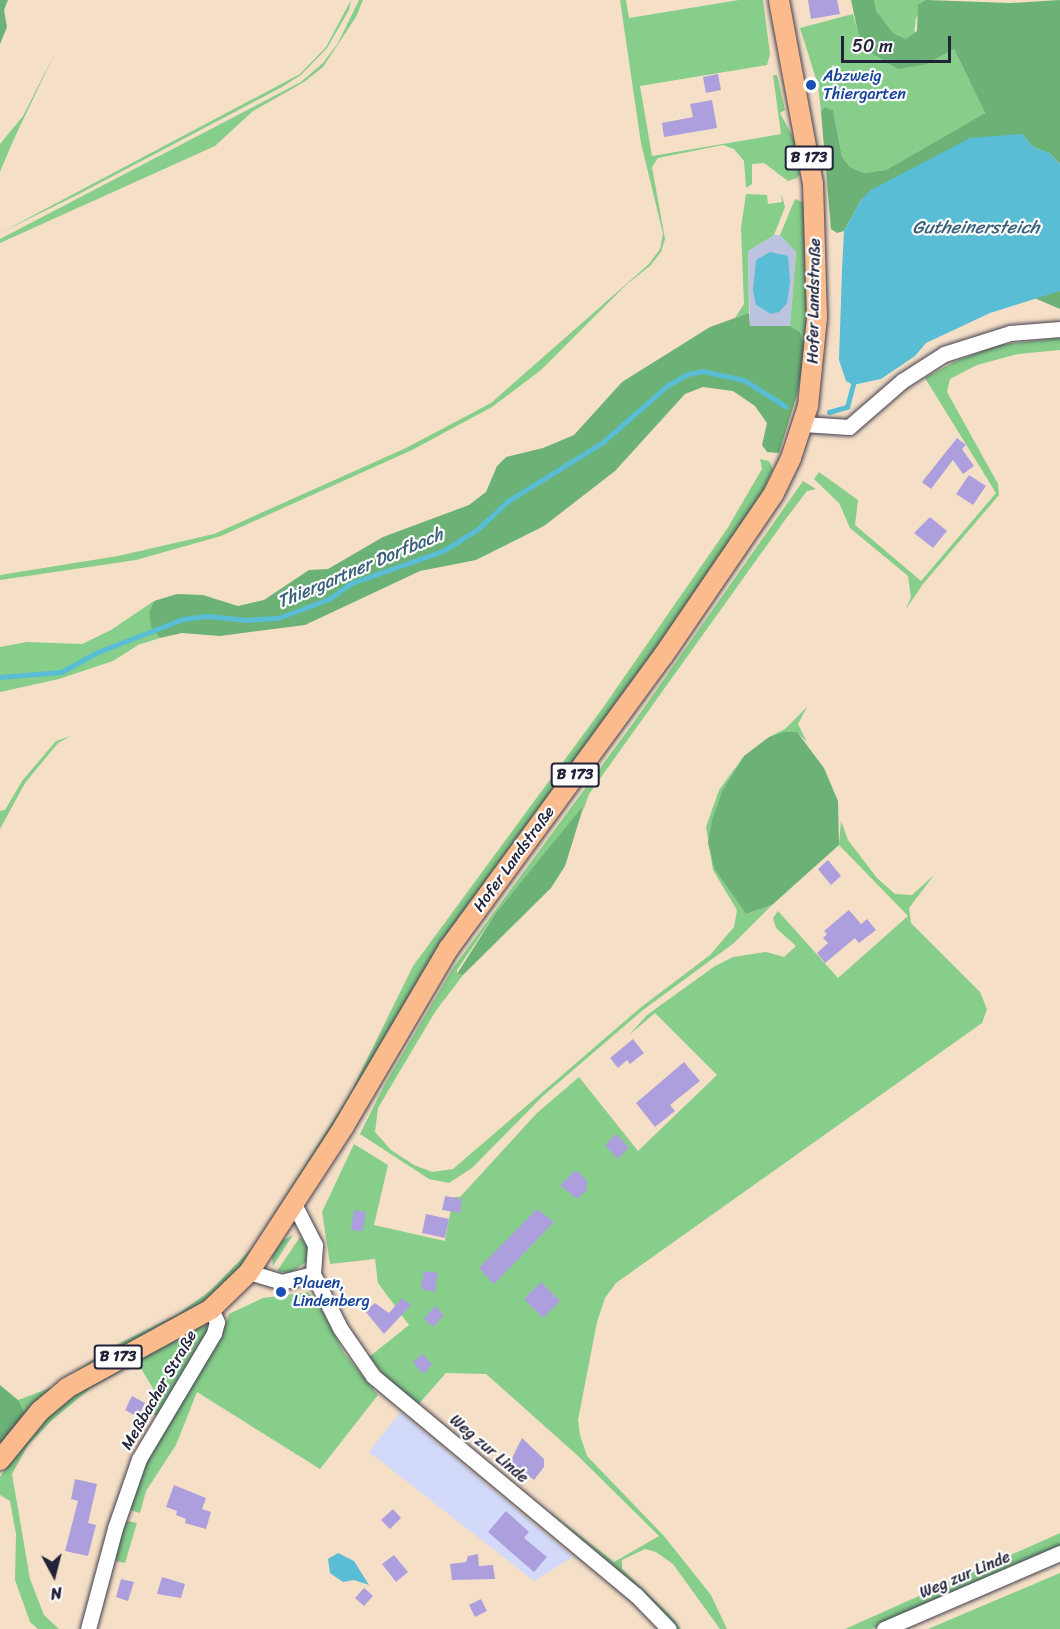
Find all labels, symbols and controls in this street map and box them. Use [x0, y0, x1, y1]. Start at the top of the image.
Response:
scale bar [844, 24, 954, 62]
text: 50 m [852, 30, 893, 62]
place label: Abzweig Thiergarten [823, 66, 906, 104]
marker: Abzweig Thiergarten [804, 78, 818, 92]
road number: B 173 [784, 146, 834, 170]
water label: Gutheinersteich [913, 216, 1039, 238]
street label: Hofer Landstraße [803, 238, 825, 364]
water label: Thiergartner Dorfbach [274, 523, 446, 613]
road number: B 173 [550, 763, 600, 787]
street label: Hofer Landstraße [470, 803, 558, 915]
place label: Plauen, Lindenberg [293, 1273, 370, 1311]
marker: Plauen, Lindenberg [274, 1285, 288, 1299]
street label: Meßbacher Straße [117, 1327, 201, 1453]
road number: B 173 [92, 1345, 144, 1369]
street label: Weg zur Linde [446, 1411, 532, 1487]
north arrow [24, 1545, 84, 1605]
street label: Weg zur Linde [917, 1547, 1013, 1603]
text: N [49, 1578, 64, 1608]

